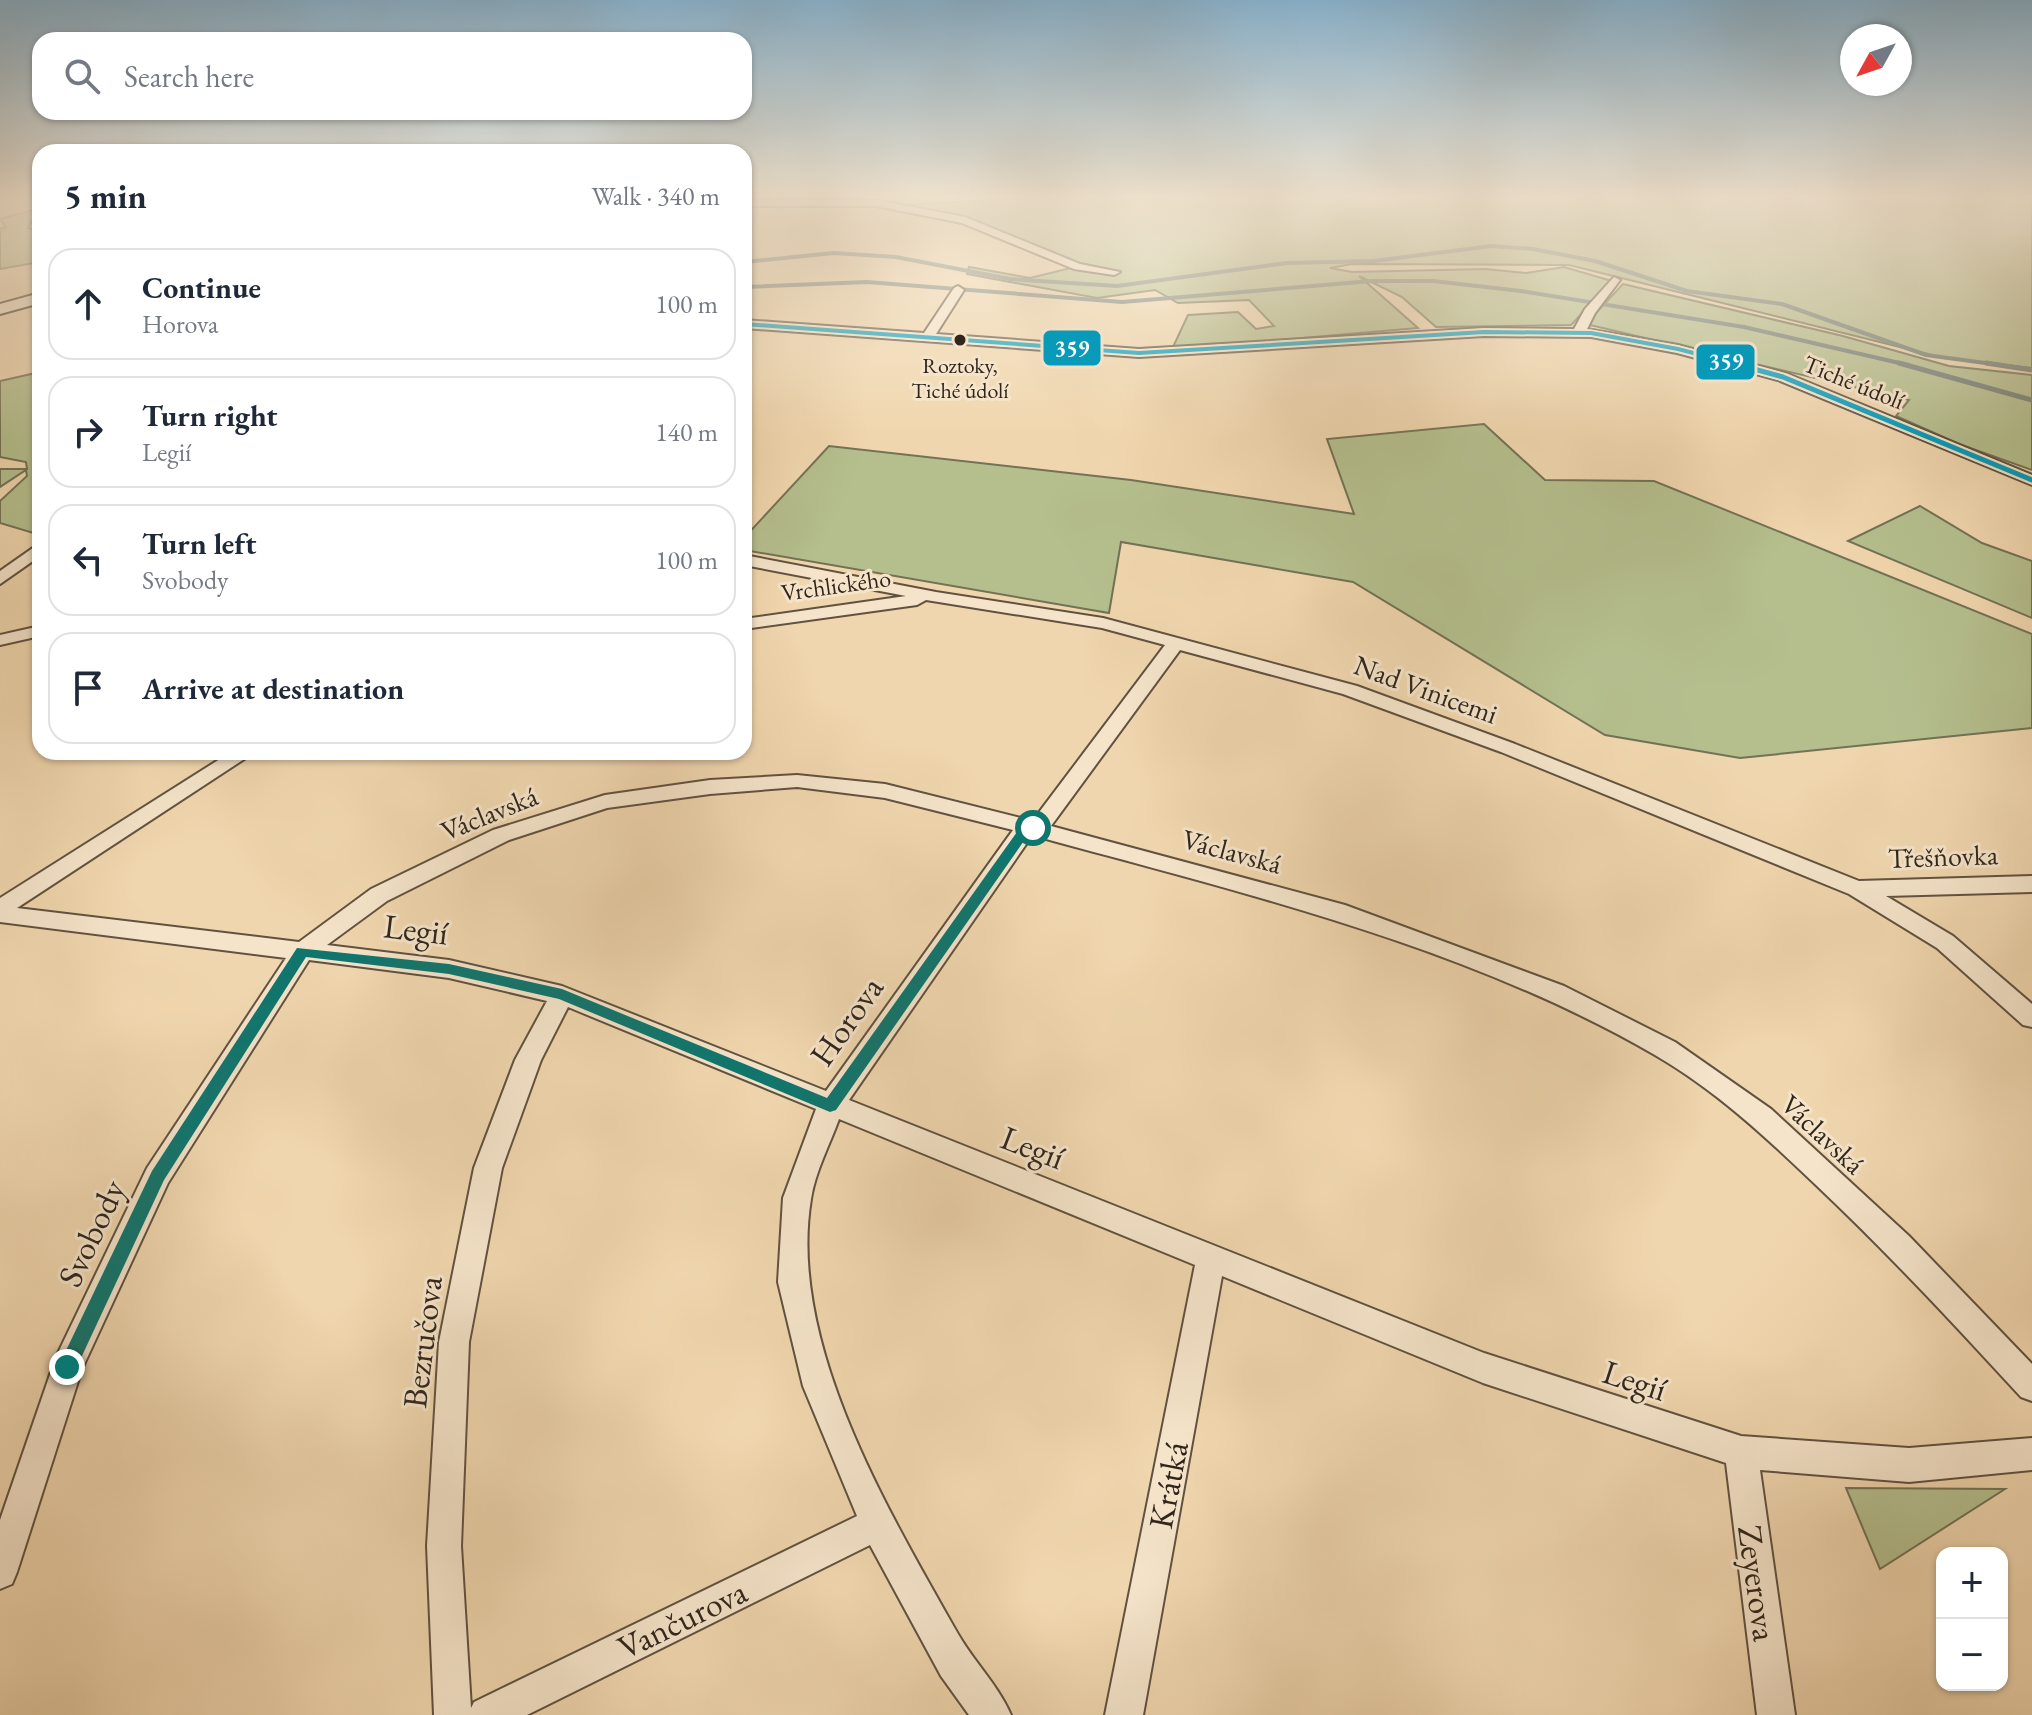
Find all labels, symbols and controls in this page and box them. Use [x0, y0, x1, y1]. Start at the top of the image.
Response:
north arrow [1840, 24, 1912, 96]
search box [32, 32, 752, 120]
icon: search [60, 54, 104, 98]
text: Search here [124, 57, 254, 96]
text: 5 min [64, 174, 147, 218]
text: Walk · 340 m [592, 179, 720, 213]
text: Continue [142, 268, 261, 307]
icon: ahead [66, 282, 110, 326]
text: 100 m [655, 287, 718, 321]
text: Horova [142, 307, 218, 341]
line badge: 359 [1042, 329, 1102, 367]
marker: Roztoky, Tiché údolí [952, 332, 968, 348]
text: 359 [1055, 334, 1090, 363]
line badge: 359 [1695, 343, 1756, 381]
text: 359 [1709, 347, 1744, 376]
street label: Tiché údolí [1799, 348, 1909, 416]
place label: Roztoky, Tiché údolí [911, 351, 1009, 405]
text: Turn right [142, 396, 278, 435]
icon: right [66, 410, 110, 454]
text: 140 m [655, 415, 718, 449]
text: Legií [142, 435, 191, 469]
text: Turn left [142, 524, 256, 563]
icon: left [66, 538, 110, 582]
text: 100 m [655, 543, 718, 577]
street label: Vrchlického [779, 562, 893, 608]
text: Svobody [142, 563, 229, 597]
street label: Nad Vinicemi [1349, 646, 1503, 732]
icon: arrive [66, 666, 110, 710]
text: Arrive at destination [142, 669, 404, 708]
street label: Václavská [435, 777, 544, 849]
route start [1015, 810, 1051, 846]
street label: Václavská [1178, 820, 1286, 882]
street label: Třešňovka [1887, 836, 1999, 876]
street label: Legií [381, 903, 451, 955]
street label: Horova [799, 967, 893, 1075]
street label: Václavská [1774, 1086, 1873, 1182]
street label: Legií [995, 1115, 1072, 1179]
street label: Svobody [47, 1171, 135, 1294]
street label: Bezručova [392, 1273, 452, 1411]
route end [49, 1349, 85, 1385]
street label: Legií [1597, 1349, 1673, 1411]
street label: Krátká [1138, 1437, 1198, 1533]
street label: Zeyerova [1728, 1522, 1788, 1644]
map controls [1936, 1547, 2008, 1691]
button: + [1936, 1547, 2008, 1619]
street label: Vančurova [610, 1569, 754, 1669]
button: − [1936, 1619, 2008, 1691]

